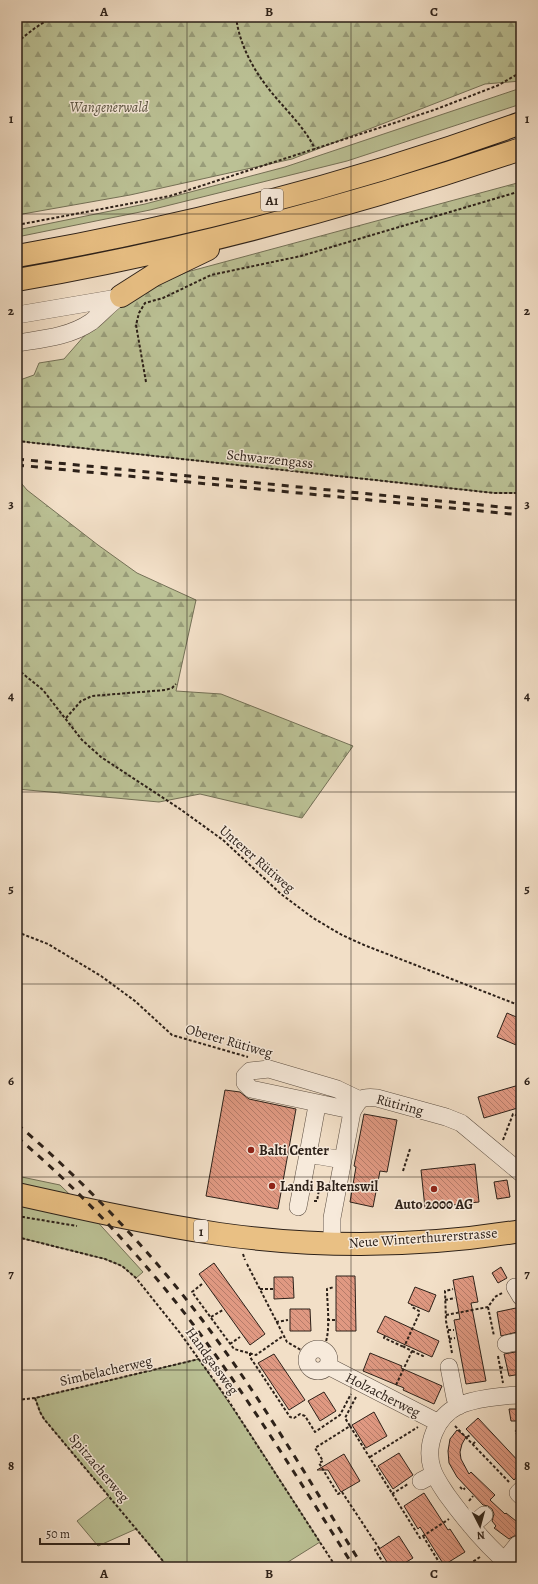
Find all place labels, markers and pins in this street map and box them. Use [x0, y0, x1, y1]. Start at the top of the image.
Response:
place label: Balti Center [259, 1141, 329, 1160]
marker: Balti Center [246, 1145, 256, 1155]
place label: Landi Baltenswil [280, 1177, 378, 1196]
marker: Landi Baltenswil [267, 1181, 277, 1191]
marker: Auto 2000 AG [429, 1184, 439, 1194]
place label: Auto 2000 AG [394, 1195, 473, 1214]

